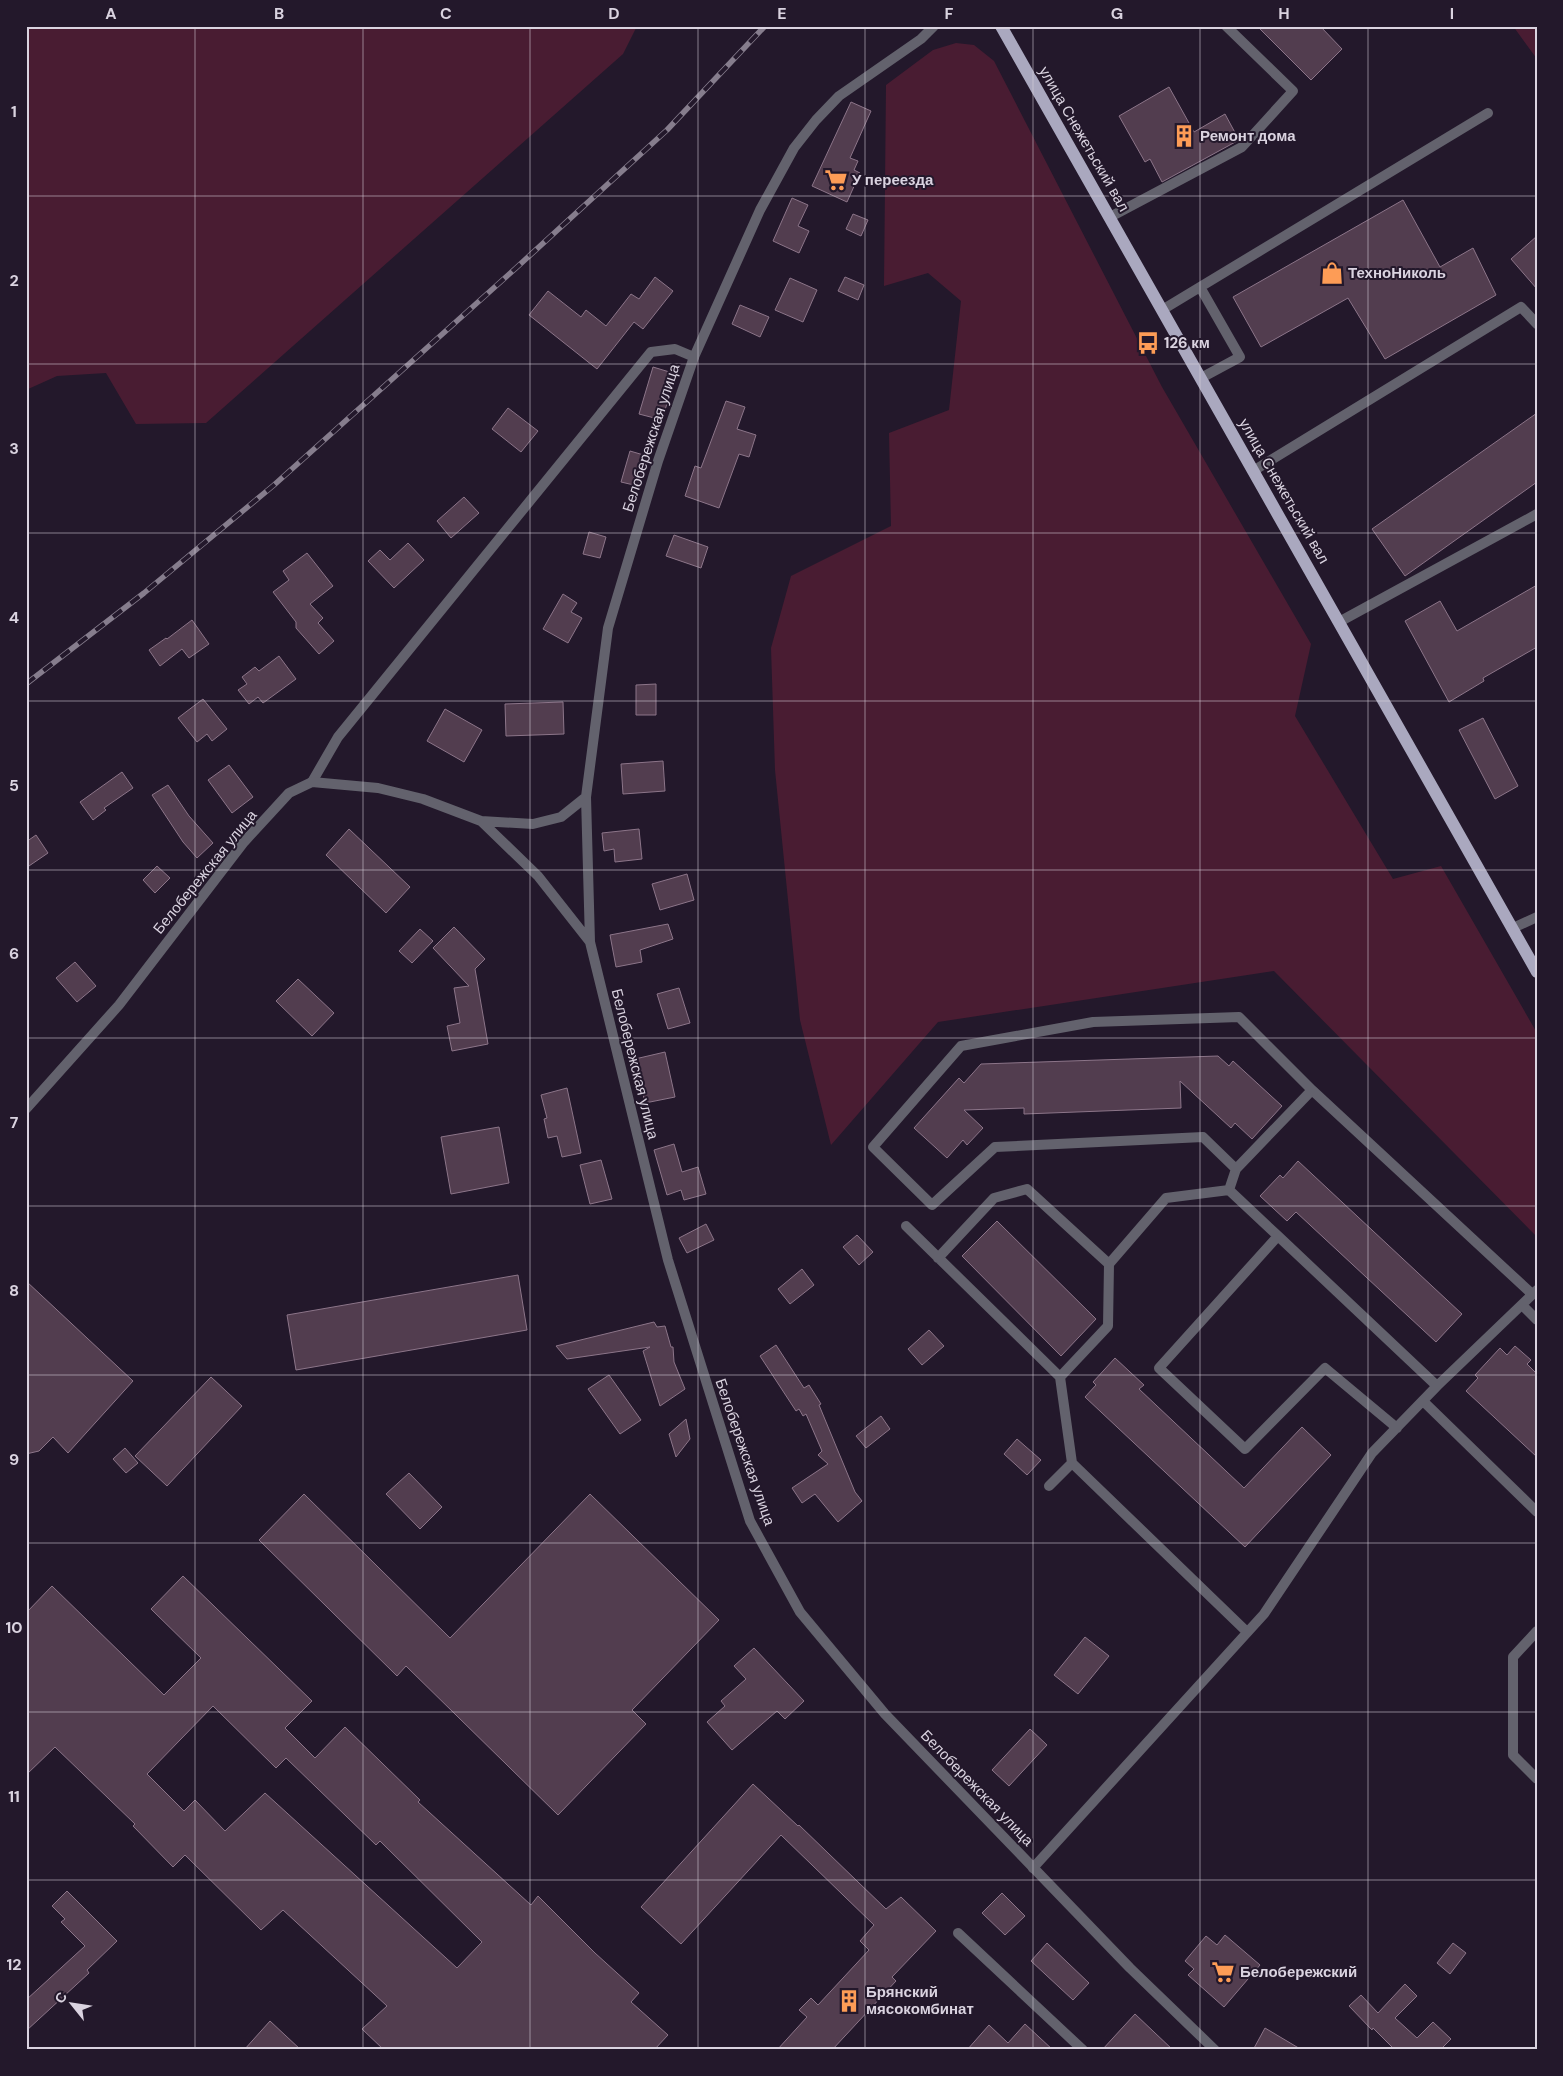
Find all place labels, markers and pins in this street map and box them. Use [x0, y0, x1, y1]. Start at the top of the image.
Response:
building icon: Ремонт дома [1171, 123, 1197, 149]
place label: Ремонт дома [1200, 126, 1296, 146]
supermarket icon: У переезда [823, 167, 849, 193]
place label: У переезда [852, 170, 934, 190]
shop icon: ТехноНиколь [1319, 260, 1345, 286]
place label: ТехноНиколь [1348, 263, 1446, 283]
bus stop icon: 126 км [1135, 330, 1161, 356]
place label: 126 км [1164, 333, 1210, 353]
supermarket icon: Белобережский [1210, 1959, 1236, 1985]
place label: Белобережский [1240, 1962, 1357, 1982]
place label: Брянский мясокомбинат [866, 1982, 974, 2019]
building icon: Брянский мясокомбинат [836, 1988, 862, 2014]

